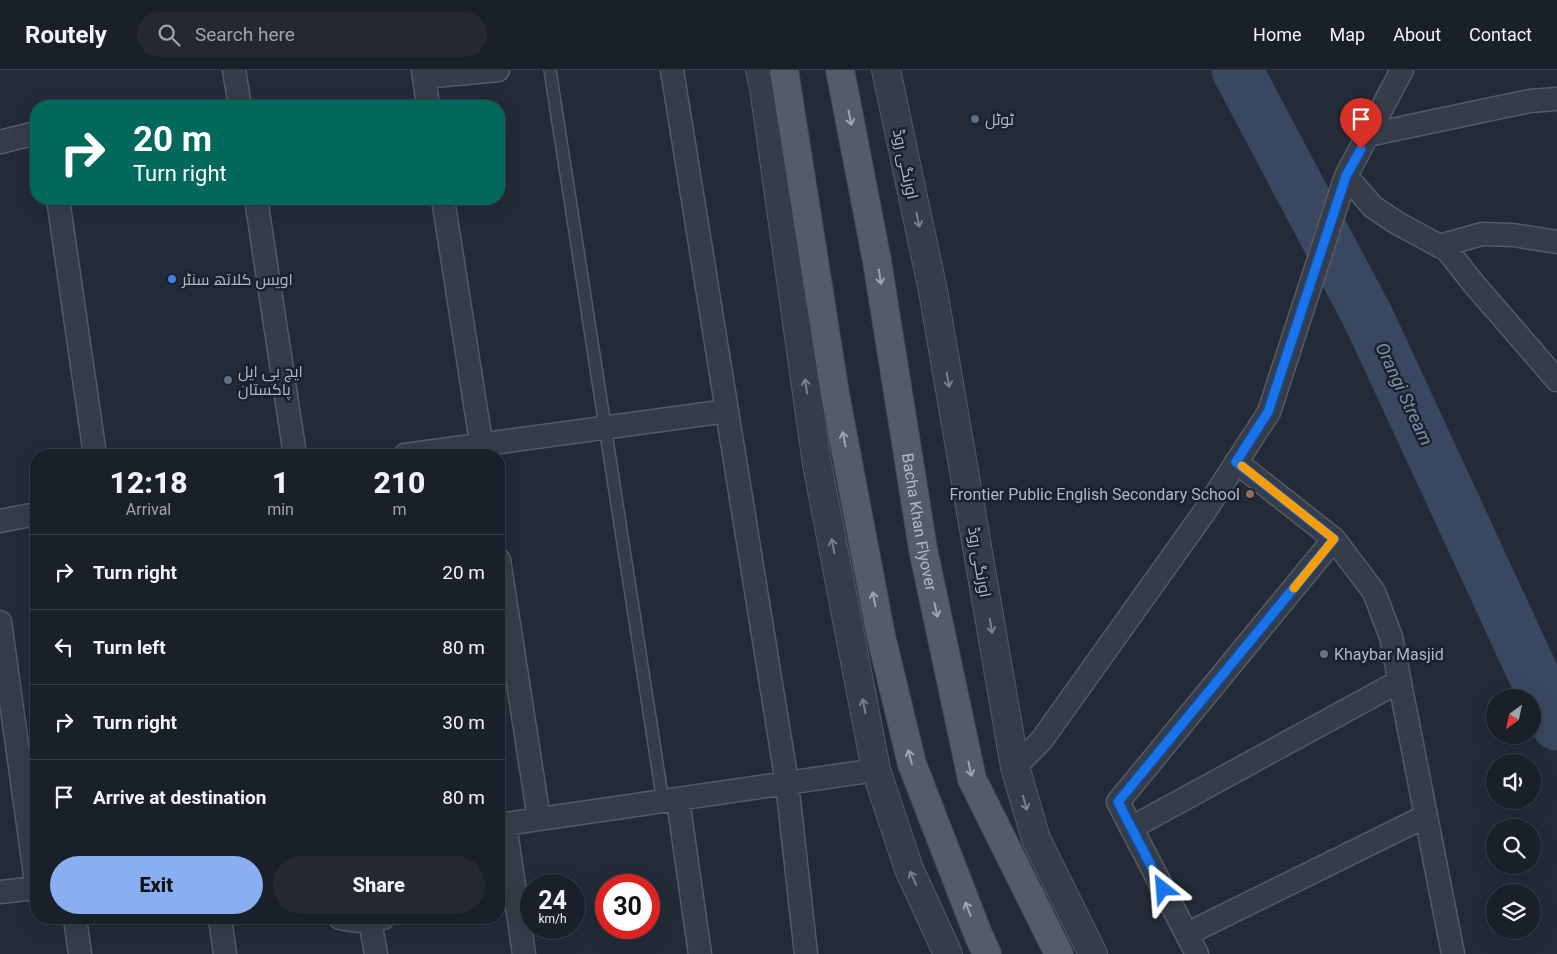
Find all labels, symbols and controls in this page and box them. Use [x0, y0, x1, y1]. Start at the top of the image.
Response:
search box [137, 12, 487, 57]
text: Routely [25, 21, 107, 49]
icon: search [155, 21, 183, 49]
text: Search here [195, 23, 295, 46]
text: Home [1253, 24, 1302, 45]
text: Map [1330, 24, 1365, 45]
text: About [1393, 24, 1441, 45]
text: Contact [1469, 24, 1532, 45]
pin [1340, 98, 1382, 149]
icon: arrive [1347, 105, 1375, 133]
one-way arrow [845, 109, 855, 125]
place label: ٹوٹل [985, 110, 1015, 130]
marker: ٹوٹل [969, 113, 981, 125]
text: 20 m [133, 119, 212, 160]
icon: right [50, 120, 115, 185]
street label: اورنگی روڈ [888, 127, 922, 201]
text: Turn right [133, 161, 227, 186]
one-way arrow [914, 212, 923, 228]
one-way arrow [875, 269, 885, 285]
place label: اویس کلاتھ سنٹر [181, 270, 293, 290]
marker: اویس کلاتھ سنٹر [166, 273, 178, 285]
water label: Orangi Stream [1371, 339, 1437, 449]
place label: ایچ بی ایل پاکستان [238, 362, 303, 401]
one-way arrow [944, 372, 954, 388]
marker: ایچ بی ایل پاکستان [222, 374, 234, 386]
one-way arrow [801, 378, 811, 394]
one-way arrow [839, 432, 848, 448]
street label: Bacha Khan Flyover [898, 452, 941, 593]
text: 12:18 [110, 465, 188, 500]
text: 1 [272, 465, 289, 500]
text: 210 [373, 465, 425, 500]
place label: Frontier Public English Secondary School [949, 485, 1240, 504]
marker: Frontier Public English Secondary School [1244, 488, 1256, 500]
text: Arrival [126, 500, 171, 519]
text: min [267, 500, 294, 519]
text: m [392, 500, 406, 519]
street label: اورنگی روڈ [963, 525, 995, 599]
one-way arrow [827, 538, 837, 554]
icon: right [50, 558, 78, 586]
text: Turn right [93, 561, 177, 584]
text: 20 m [442, 561, 485, 584]
one-way arrow [869, 591, 879, 607]
one-way arrow [932, 602, 942, 618]
one-way arrow [986, 618, 996, 634]
icon: left [50, 633, 78, 661]
text: Turn left [93, 636, 166, 659]
text: 80 m [442, 636, 485, 659]
place label: Khaybar Masjid [1334, 645, 1444, 664]
marker: Khaybar Masjid [1318, 648, 1330, 660]
north arrow [1486, 689, 1541, 744]
map controls [1486, 689, 1541, 939]
one-way arrow [858, 698, 868, 714]
icon: right [50, 708, 78, 736]
text: Turn right [93, 711, 177, 734]
text: 30 m [442, 711, 485, 734]
one-way arrow [905, 750, 915, 766]
button: sound [1486, 754, 1541, 809]
one-way arrow [966, 761, 975, 777]
icon: arrive [50, 783, 78, 811]
text: Arrive at destination [93, 786, 266, 809]
text: 80 m [442, 786, 485, 809]
one-way arrow [1021, 794, 1031, 810]
button: search [1486, 819, 1541, 874]
button: Exit [50, 856, 263, 914]
button: Share [273, 856, 485, 914]
position arrow [1136, 862, 1188, 914]
one-way arrow [908, 871, 917, 886]
speed limit sign: 30 [595, 874, 660, 939]
button: layers [1486, 884, 1541, 939]
text: 24 [538, 886, 567, 915]
one-way arrow [963, 902, 972, 917]
text: km/h [538, 912, 567, 926]

